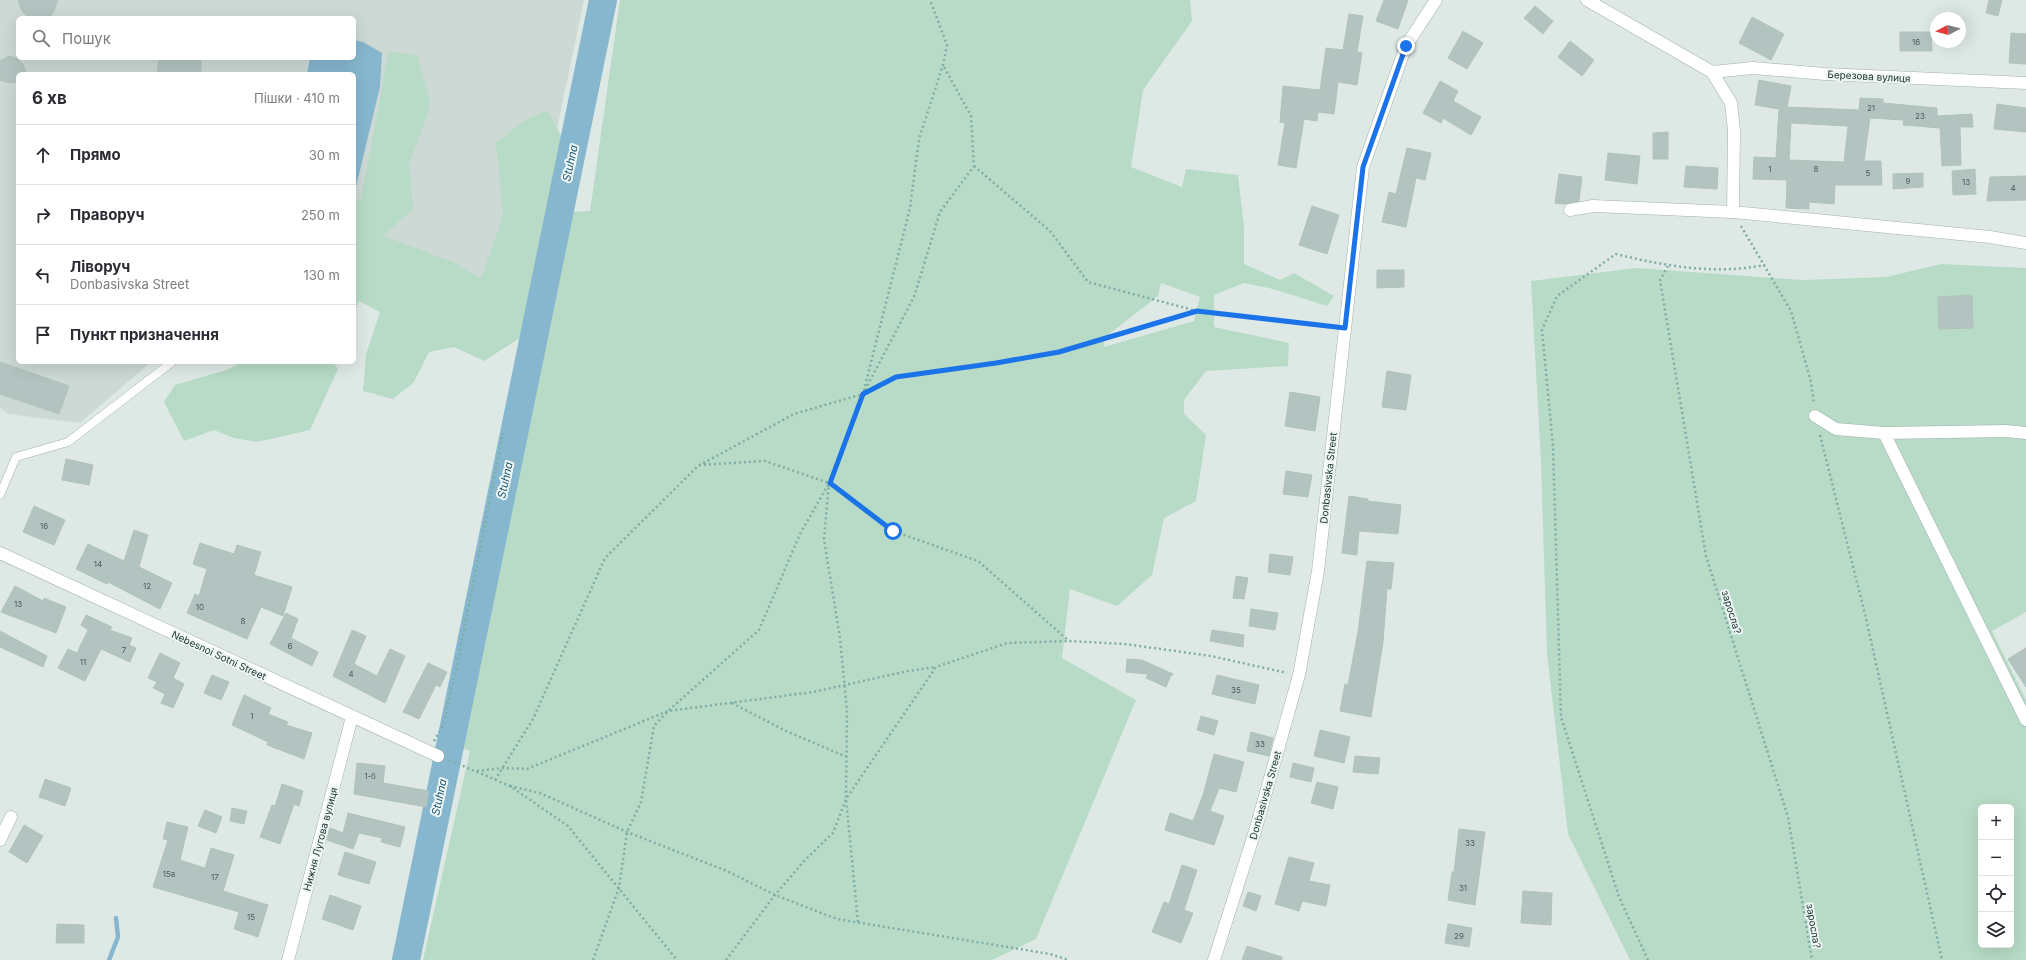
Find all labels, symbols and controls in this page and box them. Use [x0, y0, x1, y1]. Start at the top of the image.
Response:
north arrow [1930, 12, 1966, 48]
search box [16, 16, 356, 60]
icon: search [30, 27, 52, 49]
text: Пошук [62, 29, 111, 48]
route end [1397, 37, 1415, 55]
house number: 16 [1912, 37, 1920, 47]
street label: Березова вулиця [1827, 68, 1911, 84]
text: 6 хв [32, 88, 67, 108]
text: Пішки · 410 m [254, 90, 340, 106]
house number: 21 [1867, 103, 1875, 113]
house number: 23 [1915, 111, 1925, 121]
water label: Stuhna [559, 143, 581, 183]
icon: ahead [32, 144, 54, 166]
text: Прямо [70, 145, 121, 164]
text: 30 m [309, 147, 340, 163]
house number: 1 [1768, 164, 1772, 174]
house number: 8 [1814, 164, 1819, 174]
house number: 5 [1866, 168, 1871, 178]
house number: 9 [1906, 176, 1911, 186]
house number: 13 [1962, 177, 1970, 187]
house number: 4 [2010, 183, 2016, 193]
icon: right [32, 204, 54, 226]
text: Праворуч [70, 205, 144, 224]
text: 250 m [301, 207, 340, 223]
text: Ліворуч [70, 257, 130, 276]
icon: left [32, 264, 54, 286]
text: 130 m [303, 267, 340, 283]
text: Donbasivska Street [70, 276, 189, 292]
icon: arrive [32, 324, 54, 346]
text: Пункт призначення [70, 325, 219, 344]
street label: Donbasivska Street [1317, 431, 1339, 524]
water label: Stuhna [494, 460, 516, 500]
house number: 16 [40, 521, 48, 531]
route start [884, 522, 902, 540]
house number: 14 [94, 559, 102, 569]
house number: 12 [143, 581, 151, 591]
street label: заросла? [1720, 589, 1744, 635]
house number: 13 [14, 599, 22, 609]
house number: 10 [196, 602, 204, 612]
house number: 8 [241, 616, 246, 626]
street label: Nebesnoi Sotni Street [170, 628, 269, 682]
house number: 6 [288, 641, 293, 651]
house number: 7 [122, 645, 127, 655]
house number: 11 [80, 657, 86, 667]
house number: 4 [348, 669, 354, 679]
house number: 35 [1231, 685, 1241, 695]
house number: 1 [250, 711, 254, 721]
house number: 33 [1255, 739, 1265, 749]
street label: Donbasivska Street [1247, 749, 1284, 841]
house number: 1-б [364, 771, 376, 781]
water label: Stuhna [428, 777, 450, 817]
street label: Нижня Лугова вулиця [300, 786, 340, 892]
map controls [1978, 804, 2014, 948]
button: + [1978, 804, 2014, 840]
house number: 33 [1465, 838, 1475, 848]
button: − [1978, 840, 2014, 876]
house number: 15а [163, 869, 175, 879]
house number: 17 [211, 872, 219, 882]
button: locate [1978, 876, 2014, 912]
house number: 31 [1459, 883, 1467, 893]
street label: заросла? [1804, 903, 1824, 949]
house number: 15 [247, 912, 255, 922]
button: layers [1978, 912, 2014, 948]
house number: 29 [1454, 931, 1464, 941]

